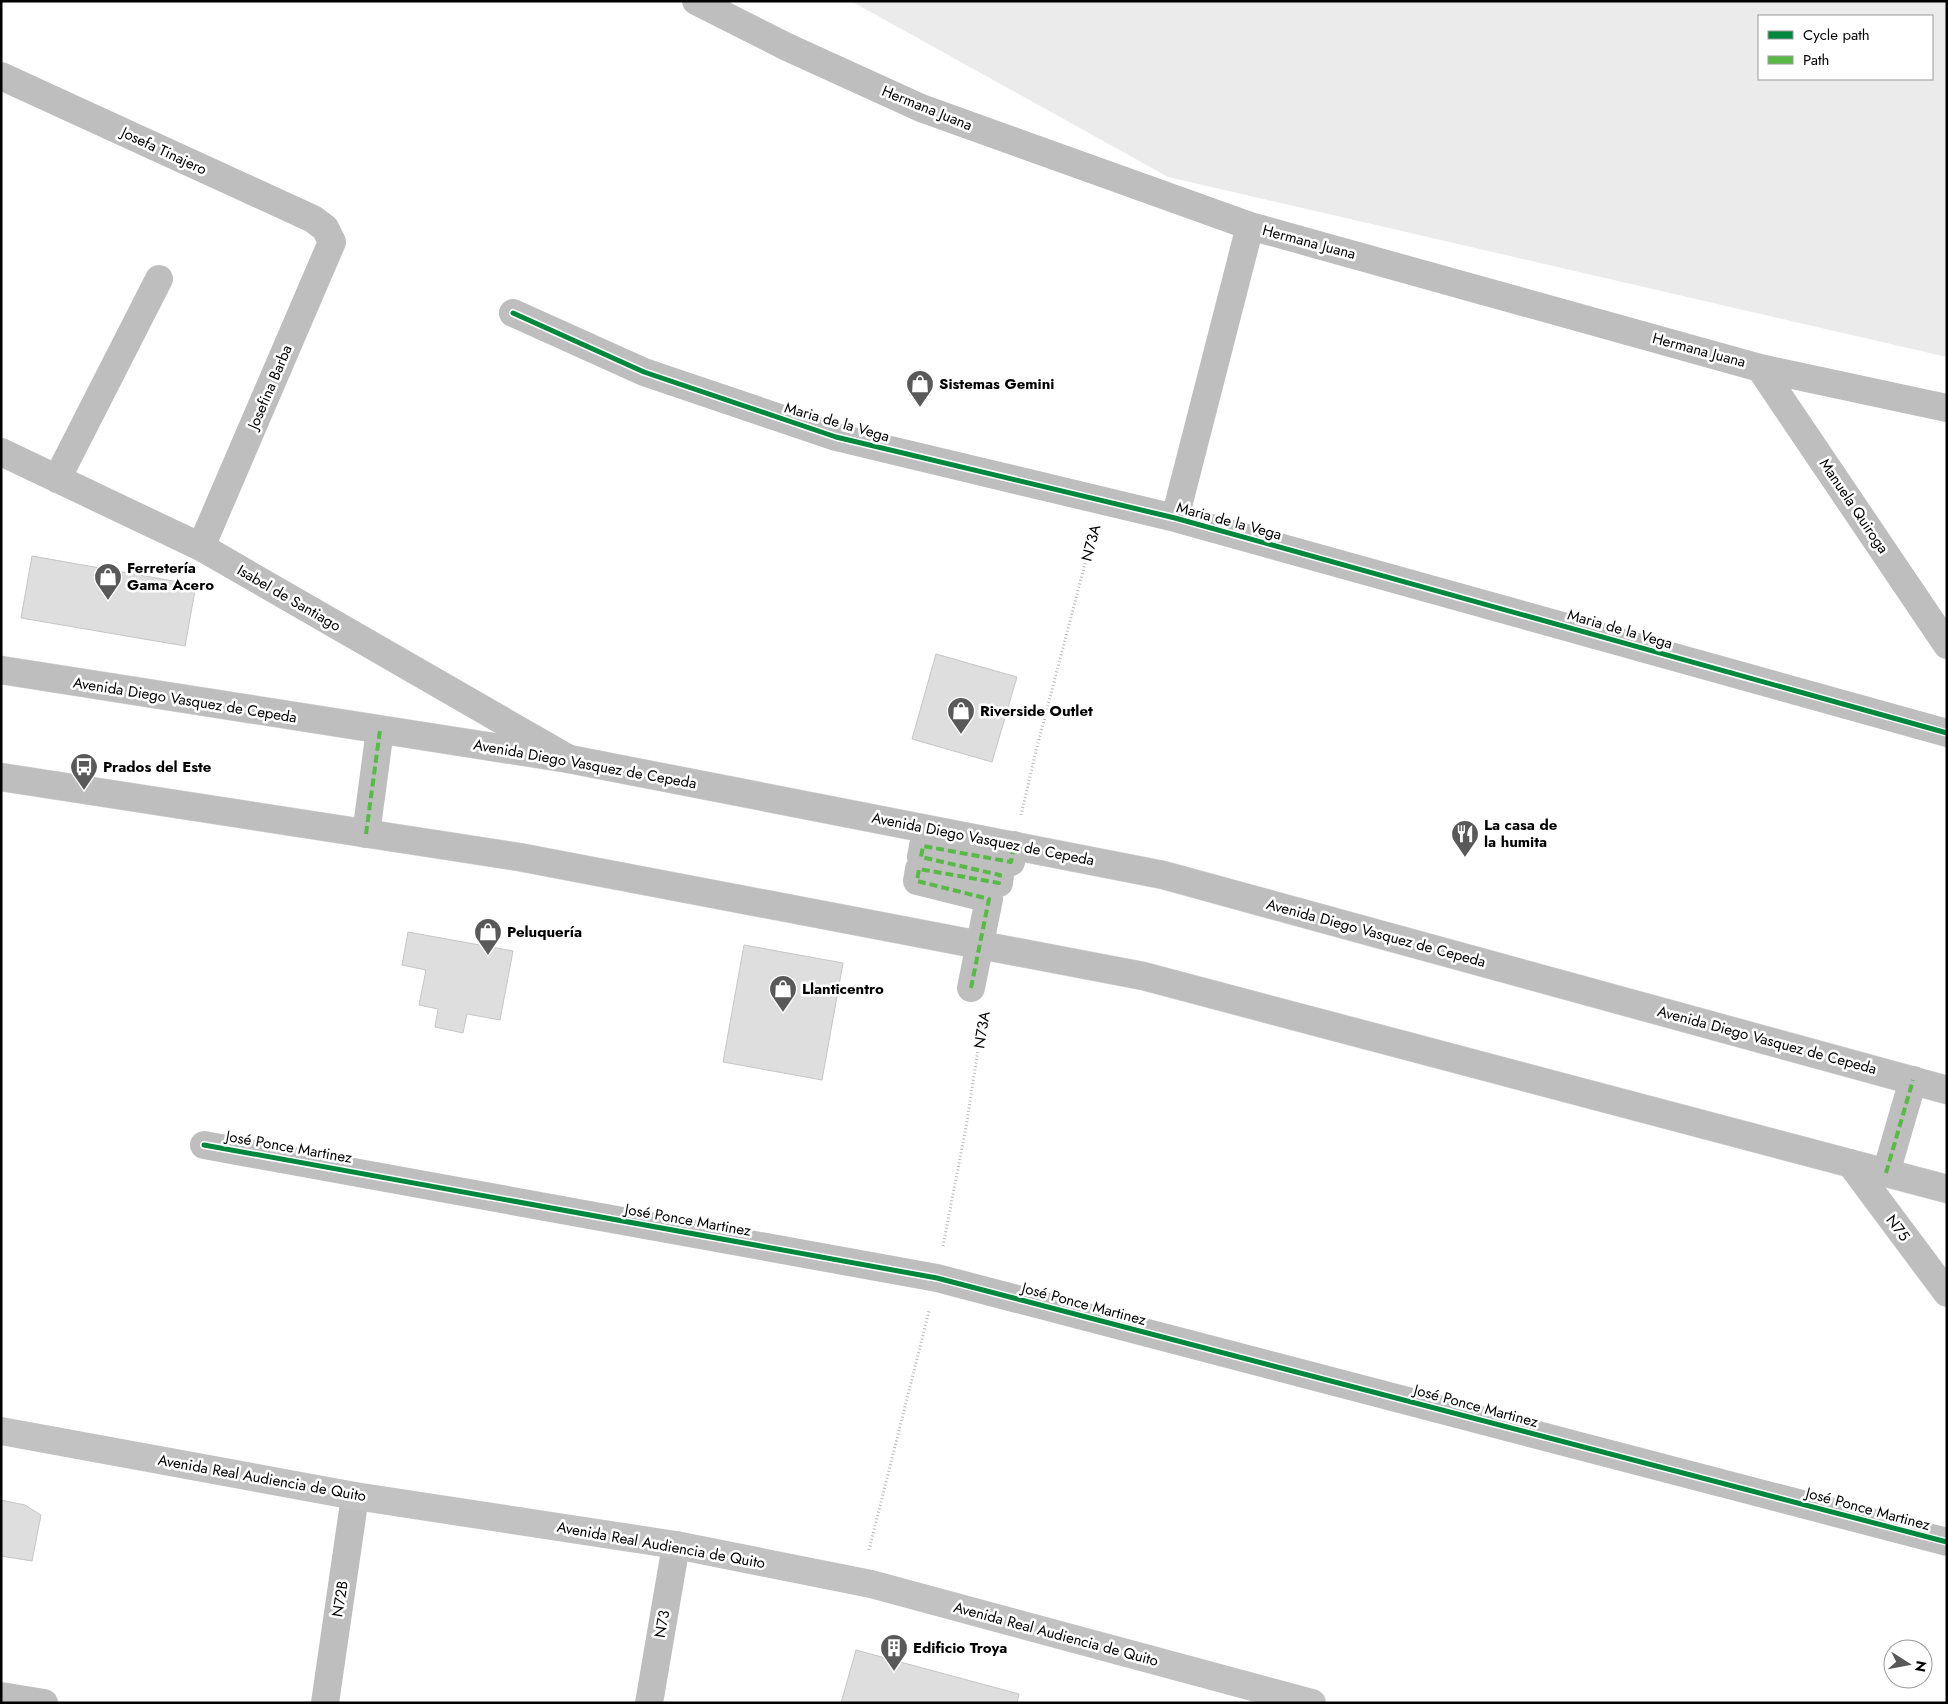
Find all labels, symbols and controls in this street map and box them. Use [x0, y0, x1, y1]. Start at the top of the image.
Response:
legend [1758, 15, 1933, 80]
text: Cycle path [1803, 24, 1870, 46]
text: Path [1803, 49, 1829, 71]
street label: Hermana Juana [878, 80, 976, 136]
street label: Josefa Tinajero [116, 121, 210, 180]
street label: Hermana Juana [1260, 219, 1358, 265]
street label: Hermana Juana [1650, 327, 1748, 373]
street label: Josefina Barba [242, 341, 298, 434]
shop icon: Sistemas Gemini [905, 369, 935, 408]
place label: Sistemas Gemini [939, 373, 1054, 395]
street label: Maria de la Vega [782, 397, 892, 447]
street label: Manuela Quiroga [1814, 454, 1894, 558]
street label: Maria de la Vega [1174, 496, 1284, 546]
street label: N73A [1076, 522, 1106, 564]
place label: Ferretería Gama Acero [127, 557, 214, 596]
street label: Isabel de Santiago [233, 559, 345, 637]
shop icon: Ferretería Gama Acero [93, 562, 123, 601]
street label: Maria de la Vega [1565, 604, 1675, 654]
street label: Avenida Diego Vasquez de Cepeda [72, 671, 298, 729]
shop icon: Riverside Outlet [946, 696, 976, 735]
place label: Riverside Outlet [980, 700, 1093, 722]
street label: Avenida Diego Vasquez de Cepeda [472, 734, 698, 794]
bus stop icon: Prados del Este [69, 752, 99, 791]
place label: Prados del Este [103, 756, 212, 778]
street label: Avenida Diego Vasquez de Cepeda [870, 807, 1096, 871]
place label: La casa de la humita [1484, 814, 1558, 853]
restaurant icon: La casa de la humita [1450, 819, 1480, 858]
street label: Avenida Diego Vasquez de Cepeda [1264, 893, 1488, 973]
shop icon: Peluquería [473, 917, 503, 956]
place label: Peluquería [507, 921, 582, 943]
shop icon: Llanticentro [768, 974, 798, 1013]
place label: Llanticentro [802, 978, 884, 1000]
street label: Avenida Diego Vasquez de Cepeda [1655, 1000, 1879, 1080]
street label: N73A [968, 1010, 996, 1050]
street label: José Ponce Martinez [222, 1125, 354, 1169]
street label: José Ponce Martinez [621, 1198, 753, 1242]
street label: N75 [1881, 1210, 1915, 1246]
street label: José Ponce Martinez [1018, 1276, 1149, 1331]
street label: José Ponce Martinez [1410, 1378, 1541, 1433]
street label: Avenida Real Audiencia de Quito [156, 1449, 368, 1507]
street label: José Ponce Martinez [1802, 1481, 1933, 1536]
street label: Avenida Real Audiencia de Quito [555, 1516, 767, 1574]
street label: N72B [326, 1579, 354, 1619]
street label: Avenida Real Audiencia de Quito [951, 1596, 1161, 1672]
street label: N73 [649, 1608, 675, 1640]
building icon: Edificio Troya [879, 1633, 909, 1672]
place label: Edificio Troya [913, 1637, 1007, 1659]
north arrow [1883, 1639, 1933, 1689]
text: N [1910, 1659, 1932, 1674]

